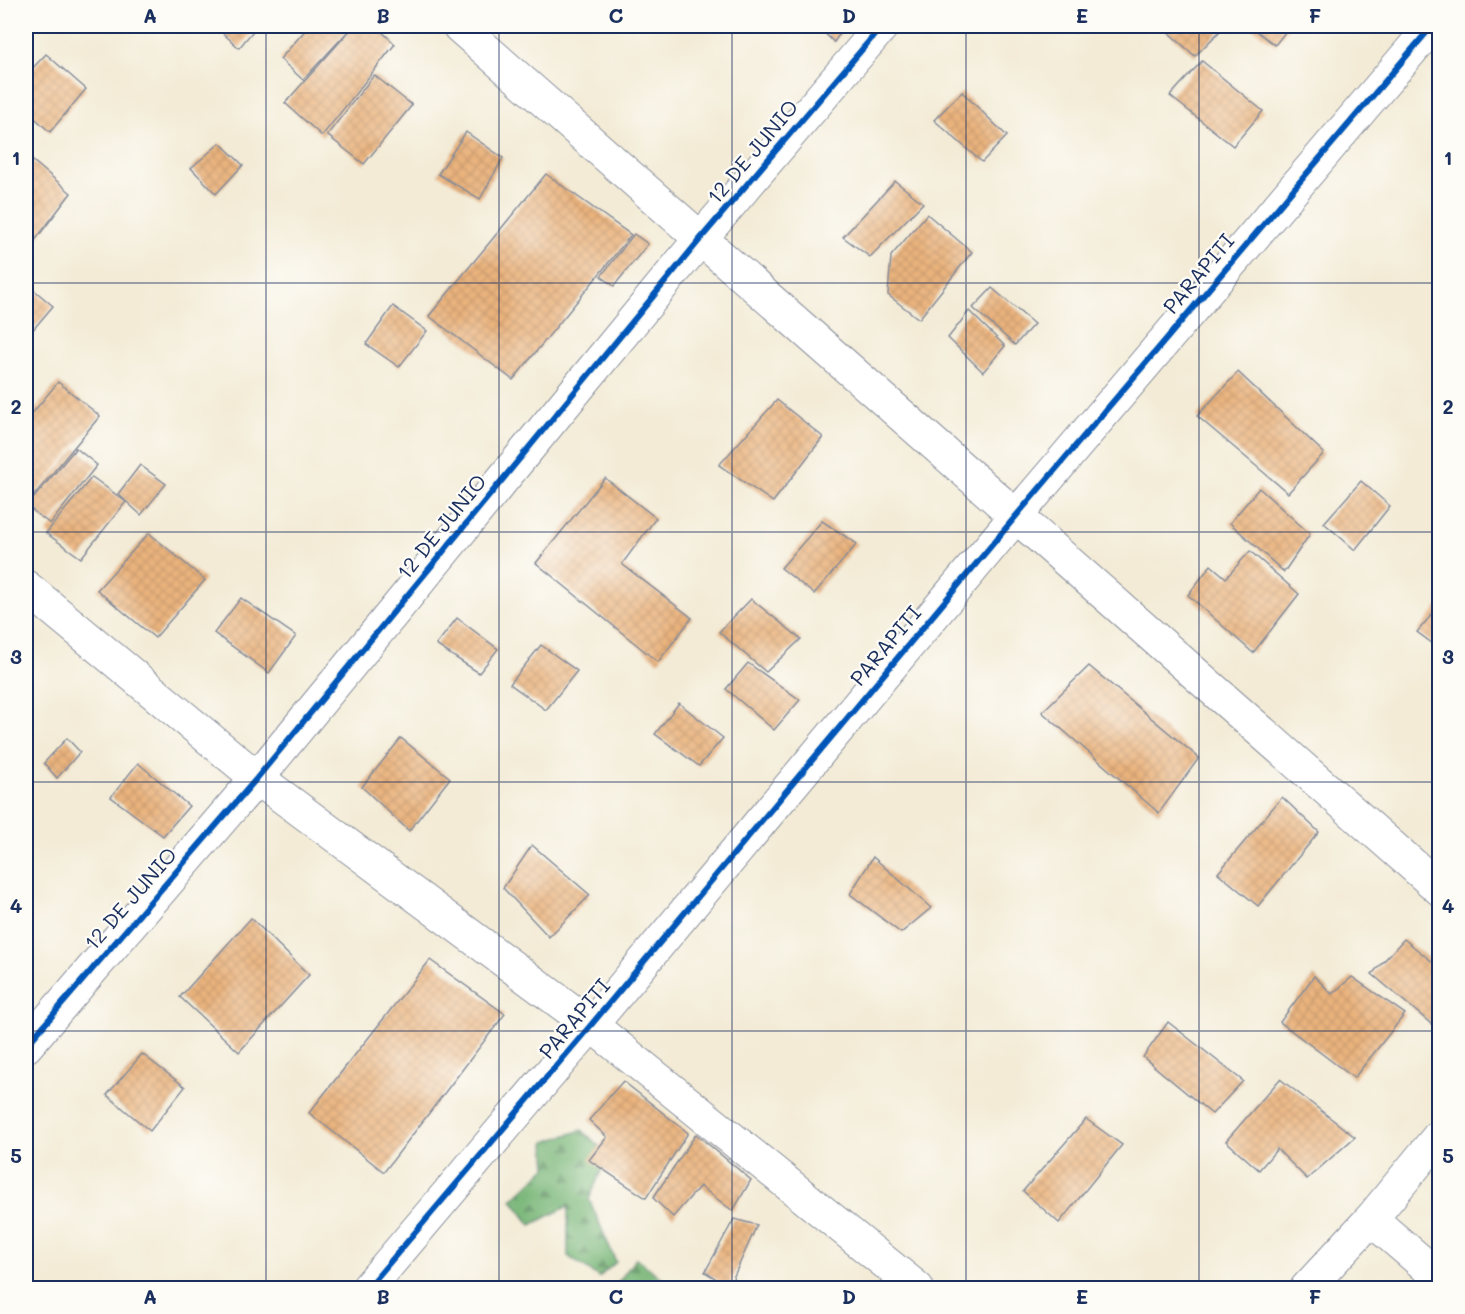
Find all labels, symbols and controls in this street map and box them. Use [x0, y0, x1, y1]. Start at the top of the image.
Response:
text: A [143, 2, 157, 28]
text: B [376, 2, 390, 28]
text: C [609, 2, 624, 28]
text: D [842, 2, 856, 28]
text: E [1076, 2, 1088, 28]
text: F [1309, 2, 1322, 28]
street label: 12 DE JUNIO [700, 93, 803, 209]
text: 1 [12, 144, 20, 170]
text: 1 [1444, 144, 1452, 170]
street label: PARAPITI [1156, 227, 1239, 319]
text: 2 [10, 393, 22, 419]
text: 2 [1442, 393, 1454, 419]
street label: 12 DE JUNIO [390, 468, 492, 584]
street label: PARAPITI [843, 599, 926, 691]
text: 3 [10, 643, 22, 669]
text: 3 [1442, 643, 1454, 669]
street label: 12 DE JUNIO [78, 841, 182, 955]
text: 4 [10, 892, 23, 918]
text: 4 [1442, 892, 1455, 918]
street label: PARAPITI [532, 972, 615, 1064]
text: 5 [10, 1142, 22, 1168]
text: 5 [1442, 1142, 1454, 1168]
text: A [143, 1283, 157, 1309]
text: B [376, 1283, 390, 1309]
text: C [609, 1283, 624, 1309]
text: D [842, 1283, 856, 1309]
text: E [1076, 1283, 1088, 1309]
text: F [1309, 1283, 1322, 1309]

